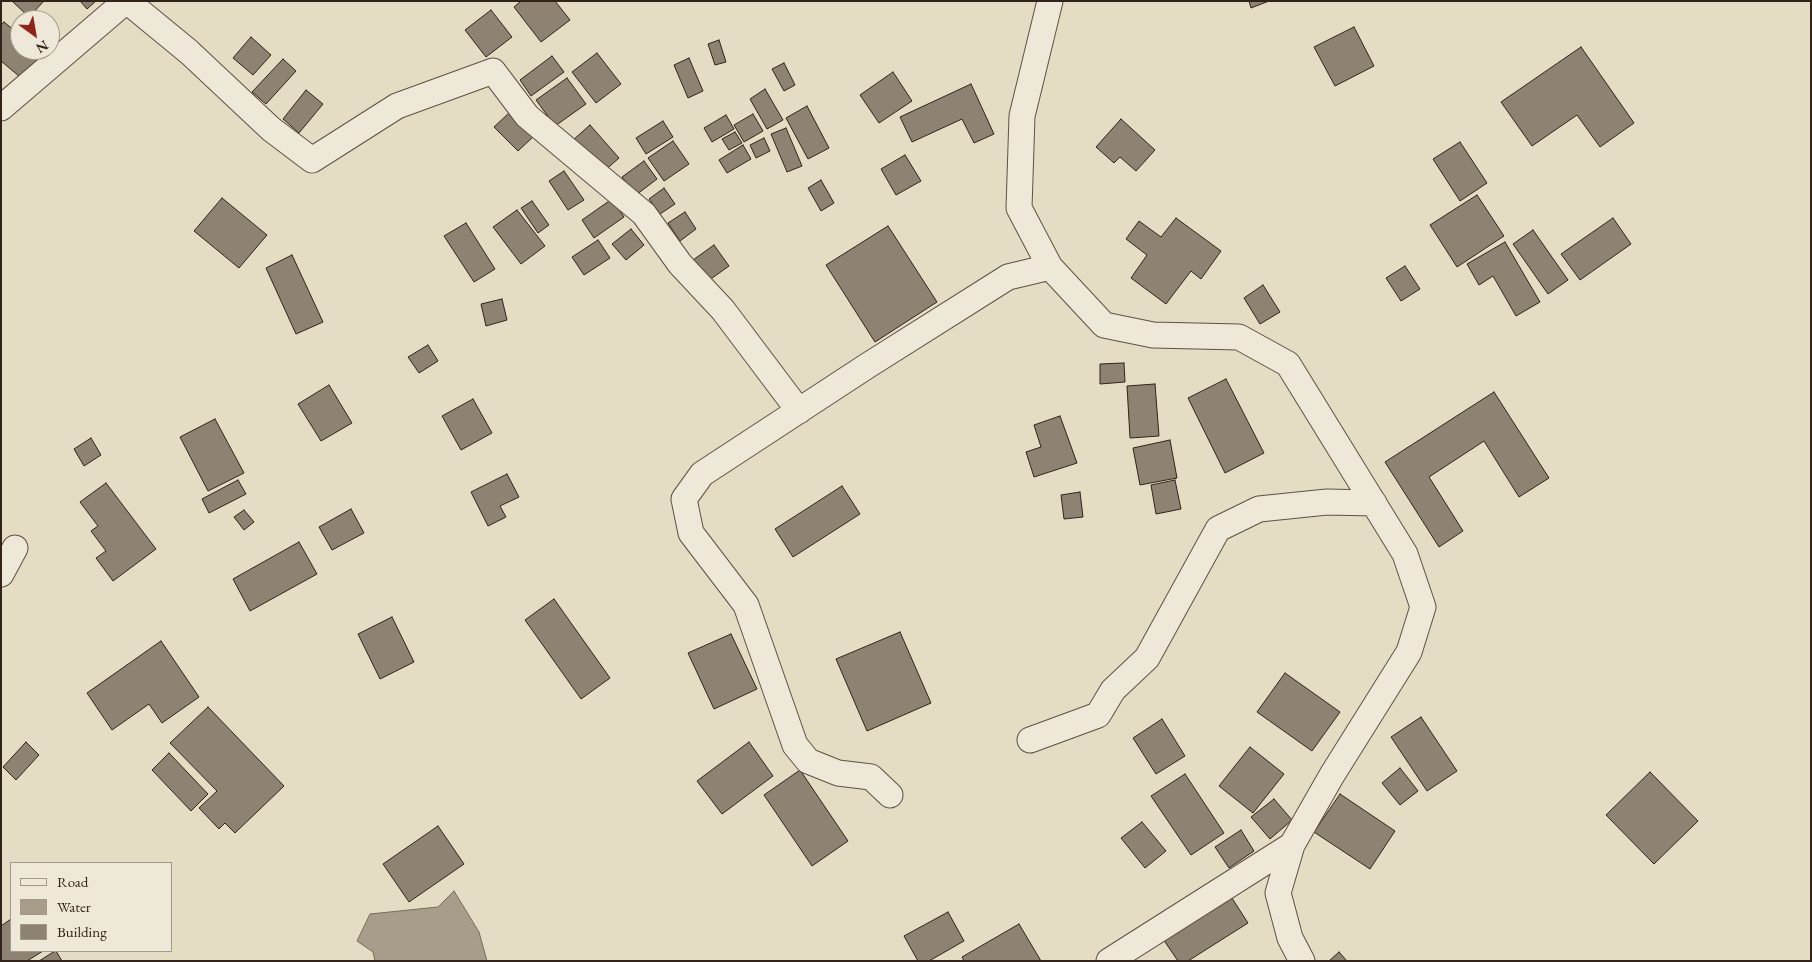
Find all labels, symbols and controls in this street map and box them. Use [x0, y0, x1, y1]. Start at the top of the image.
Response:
north arrow [10, 10, 60, 60]
text: N [33, 36, 52, 58]
legend [10, 862, 172, 952]
text: Road [57, 872, 88, 891]
text: Water [57, 897, 91, 916]
text: Building [57, 922, 107, 941]

